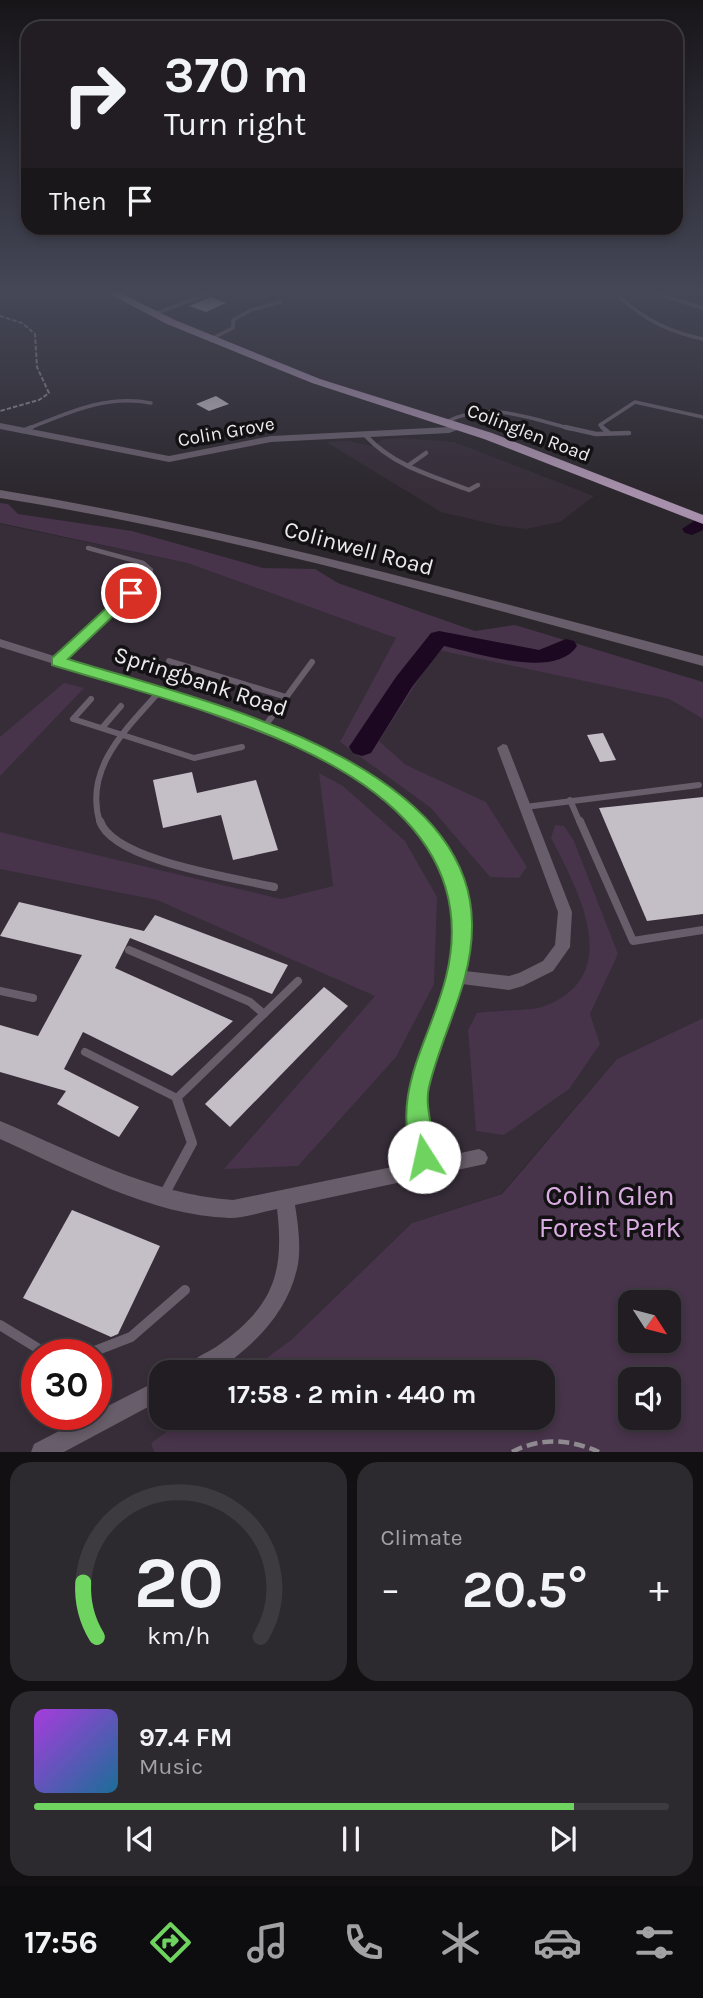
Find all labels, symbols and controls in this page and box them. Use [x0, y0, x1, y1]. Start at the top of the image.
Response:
text: 370 m [164, 47, 309, 104]
icon: right [49, 49, 140, 140]
text: Turn right [164, 106, 306, 143]
icon: arrive [121, 182, 159, 220]
text: Then [49, 186, 107, 217]
street label: Colinglen Road [464, 399, 593, 466]
street label: Colin Grove [176, 413, 276, 451]
street label: Colinwell Road [281, 516, 437, 581]
pin [101, 563, 161, 623]
icon: arrive [112, 574, 150, 612]
street label: Springbank Road [111, 641, 291, 722]
position arrow [387, 1120, 461, 1194]
park label: Colin Glen Forest Park [539, 1179, 681, 1244]
north arrow [618, 1290, 681, 1353]
map controls [618, 1290, 681, 1430]
speed limit sign: 30 [21, 1339, 112, 1430]
button: sound [618, 1367, 681, 1430]
text: 17:58 · 2 min · 440 m [228, 1379, 477, 1410]
text: Climate [381, 1524, 463, 1551]
text: 20 [133, 1541, 223, 1626]
text: 20.5° [462, 1559, 588, 1620]
text: − [381, 1567, 400, 1612]
text: + [649, 1567, 669, 1612]
text: km/h [147, 1621, 210, 1650]
text: 97.4 FM [139, 1722, 232, 1753]
text: Music [139, 1753, 203, 1780]
icon: previous [121, 1820, 159, 1858]
icon: pause [332, 1820, 370, 1858]
icon: next [544, 1820, 582, 1858]
icon: directions [146, 1918, 195, 1967]
icon: music [243, 1918, 292, 1967]
icon: phone [339, 1918, 388, 1967]
icon: climate [436, 1918, 485, 1967]
icon: car [533, 1918, 582, 1967]
icon: filters [630, 1918, 679, 1967]
text: 17:56 [24, 1924, 98, 1961]

